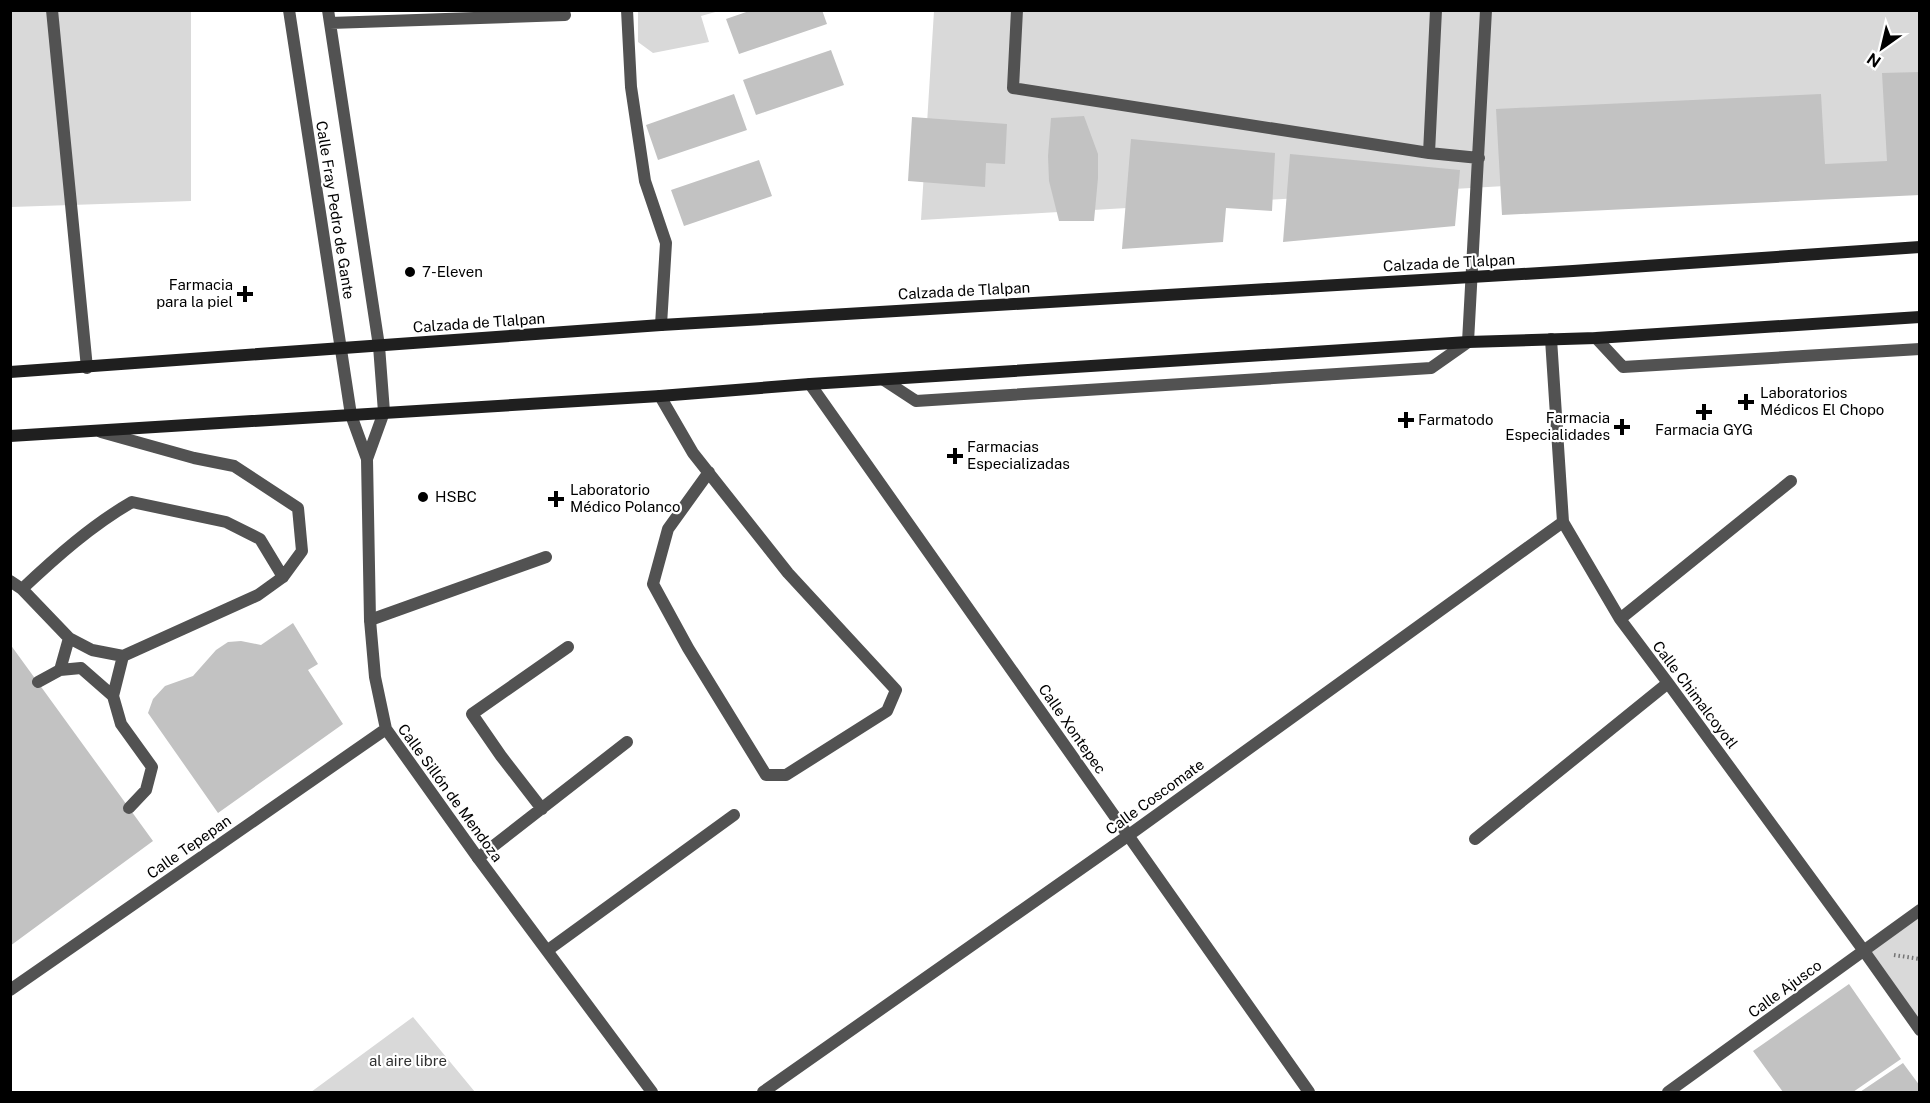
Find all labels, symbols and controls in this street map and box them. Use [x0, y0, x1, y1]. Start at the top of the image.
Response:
north arrow [1852, 18, 1912, 78]
text: N [1863, 49, 1884, 71]
street label: Calle Fray Pedro de Gante [313, 119, 358, 300]
street label: Calzada de Tlalpan [1382, 251, 1516, 274]
place label: 7-Eleven [422, 263, 483, 280]
marker: 7-Eleven [403, 265, 417, 279]
place label: Farmacia para la piel [156, 276, 233, 310]
street label: Calzada de Tlalpan [897, 279, 1031, 302]
marker: Farmacia para la piel [238, 287, 252, 301]
street label: Calzada de Tlalpan [412, 309, 546, 336]
place label: Laboratorios Médicos El Chopo [1760, 384, 1884, 418]
marker: Laboratorios Médicos El Chopo [1737, 393, 1755, 411]
marker: Farmacia GYG [1697, 405, 1711, 419]
place label: Farmacia Especialidades [1505, 409, 1610, 443]
place label: Farmatodo [1418, 411, 1493, 428]
marker: Farmatodo [1399, 413, 1413, 427]
marker: Farmacia Especialidades [1615, 420, 1629, 434]
place label: Farmacia GYG [1655, 421, 1753, 438]
place label: Farmacias Especializadas [967, 438, 1070, 472]
marker: Farmacias Especializadas [948, 449, 962, 463]
place label: Laboratorio Médico Polanco [570, 481, 680, 515]
place label: HSBC [435, 488, 477, 505]
marker: HSBC [416, 490, 430, 504]
marker: Laboratorio Médico Polanco [547, 490, 565, 508]
street label: Calle Chimalcoyotl [1649, 638, 1741, 752]
street label: Calle Xontepec [1035, 681, 1110, 777]
street label: Calle Sillón de Mendoza [395, 720, 506, 865]
street label: Calle Coscomate [1102, 755, 1207, 838]
street label: Calle Tepepan [143, 811, 234, 882]
street label: Calle Ajusco [1745, 956, 1825, 1021]
park label: al aire libre [369, 1052, 447, 1069]

